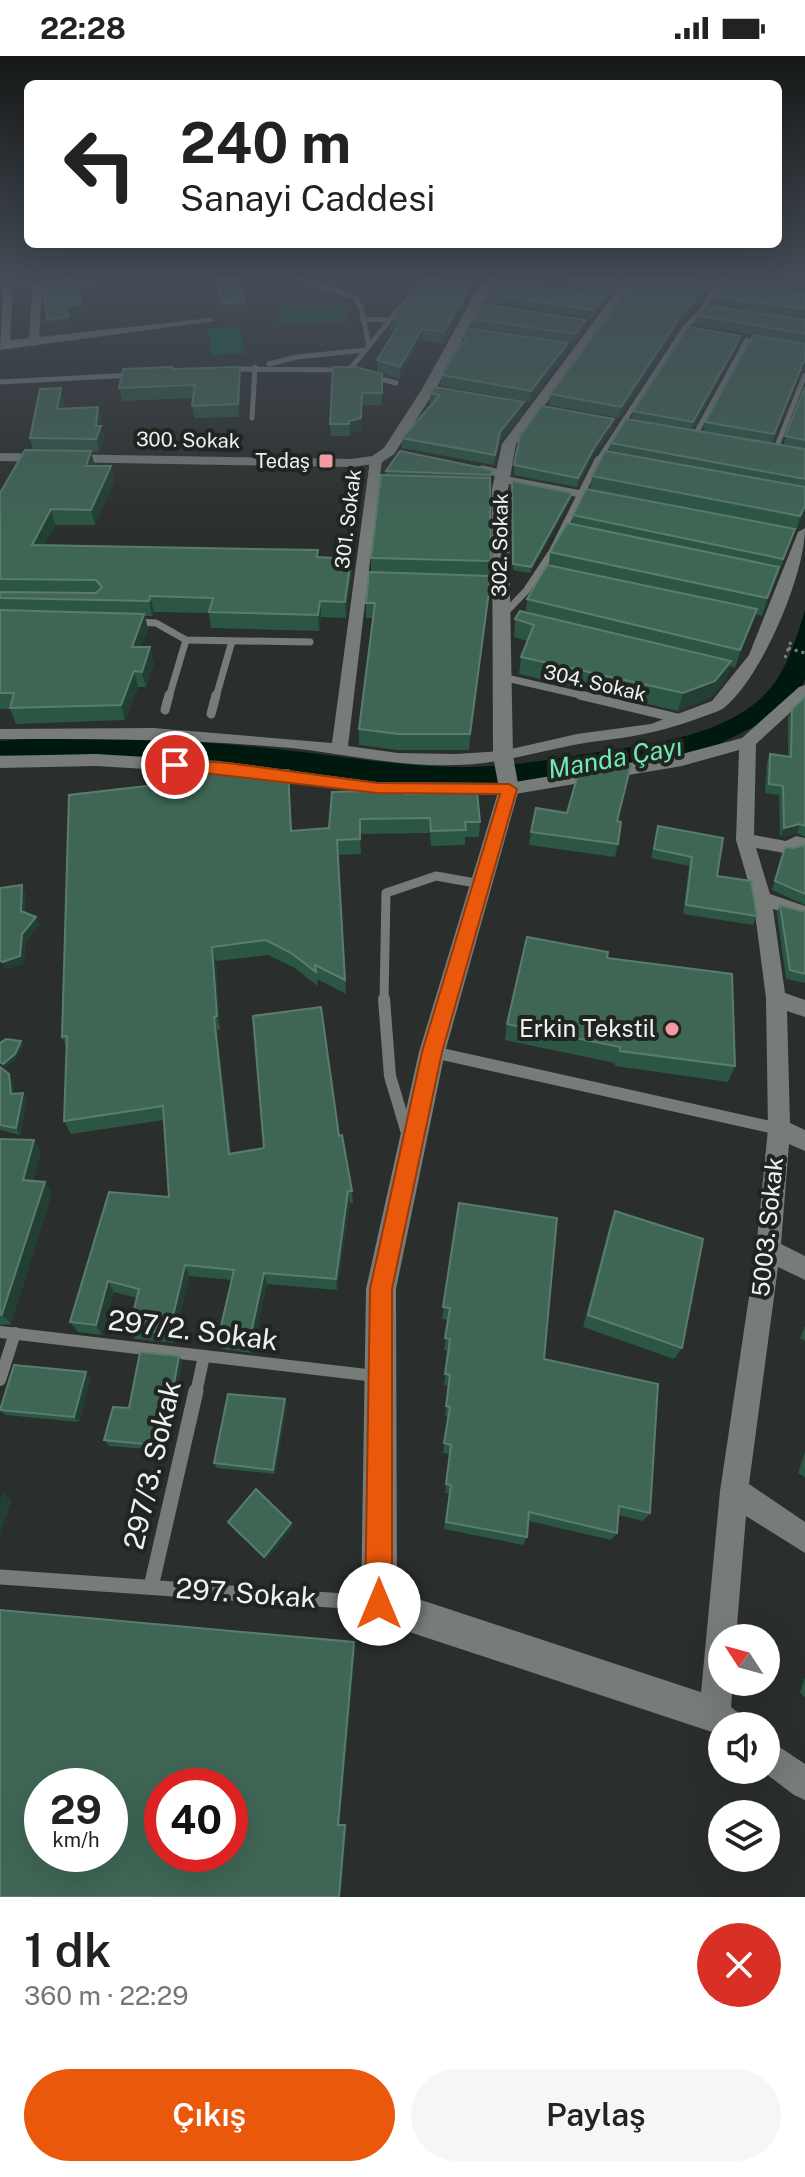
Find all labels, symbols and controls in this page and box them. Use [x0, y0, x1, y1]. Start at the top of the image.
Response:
text: 22:28 [40, 10, 126, 46]
text: 240 m [180, 110, 351, 176]
icon: left [48, 112, 152, 216]
text: Sanayi Caddesi [180, 177, 435, 219]
street label: 300. Sokak [136, 427, 240, 453]
place label: Tedaş [255, 449, 310, 473]
marker: Tedaş [317, 452, 335, 470]
street label: 301. Sokak [330, 468, 366, 570]
street label: 302. Sokak [487, 493, 513, 597]
street label: 304. Sokak [541, 660, 649, 706]
water label: Manda Çayı [545, 730, 684, 785]
pin [141, 731, 209, 799]
icon: arrive [153, 743, 197, 787]
place label: Erkin Tekstil [519, 1014, 656, 1042]
marker: Erkin Tekstil [663, 1020, 681, 1038]
street label: 5003. Sokak [746, 1156, 788, 1298]
street label: 297/2. Sokak [106, 1303, 280, 1356]
street label: 297/3. Sokak [116, 1377, 187, 1552]
position arrow [337, 1562, 421, 1646]
street label: 297. Sokak [174, 1571, 318, 1614]
north arrow [708, 1624, 780, 1696]
map controls [708, 1624, 780, 1872]
button: sound [708, 1712, 780, 1784]
speed limit sign: 40 [144, 1768, 248, 1872]
text: 29 [50, 1786, 102, 1833]
button: layers [708, 1800, 780, 1872]
text: km/h [52, 1828, 100, 1852]
text: 1 dk [24, 1921, 111, 1978]
button: close [697, 1923, 781, 2007]
text: 360 m · 22:29 [24, 1980, 188, 2011]
button: Çıkış [24, 2069, 395, 2161]
button: Paylaş [411, 2069, 781, 2161]

